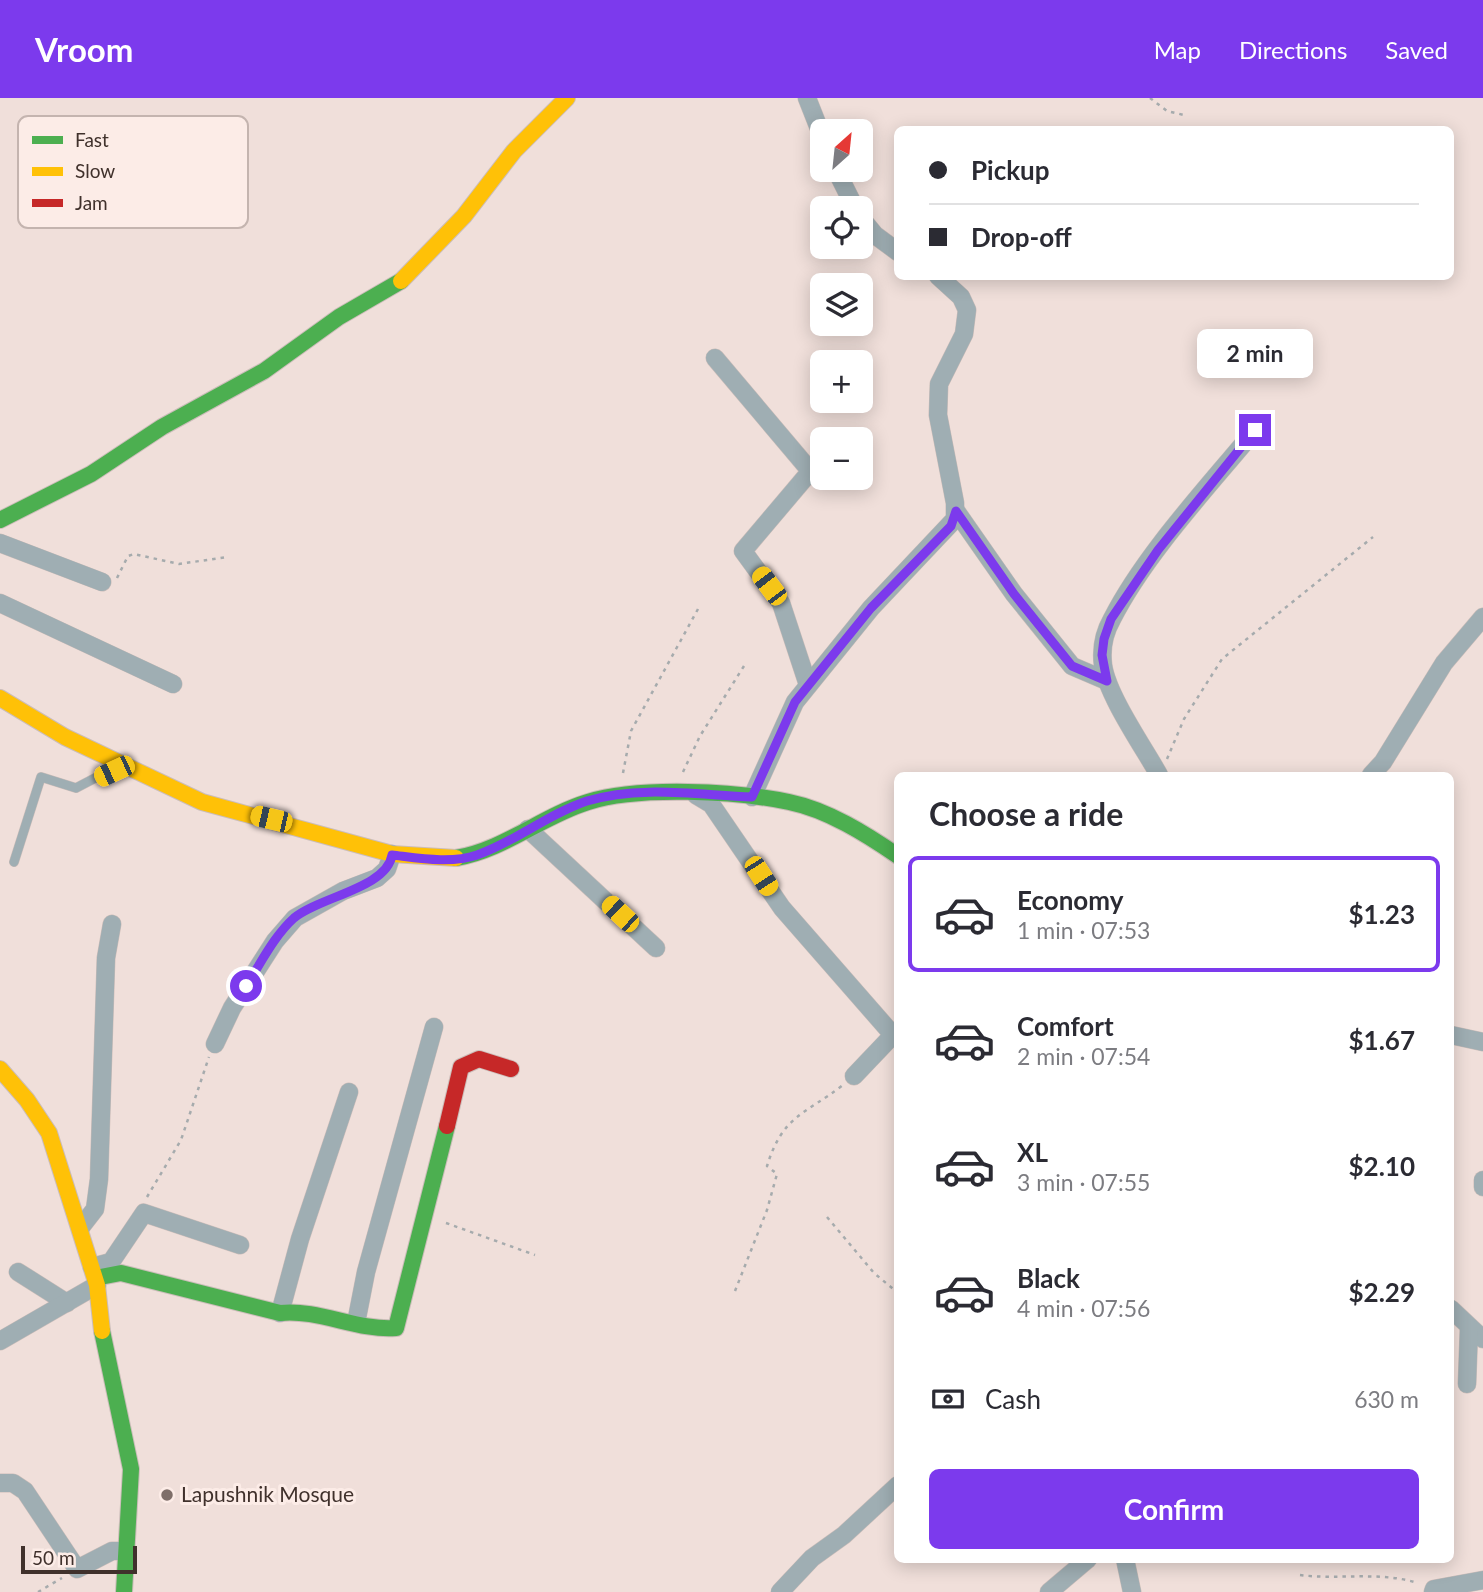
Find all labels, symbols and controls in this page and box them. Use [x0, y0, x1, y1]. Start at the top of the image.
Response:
text: Vroom [35, 29, 133, 69]
text: Map [1154, 35, 1201, 64]
text: Directions [1239, 35, 1347, 64]
text: Saved [1385, 35, 1448, 64]
legend [18, 116, 248, 228]
north arrow [810, 119, 873, 182]
map controls [810, 119, 873, 490]
text: Fast [75, 128, 109, 151]
text: Pickup [971, 154, 1050, 186]
text: Slow [75, 159, 115, 182]
text: Jam [75, 191, 108, 214]
button: locate [810, 196, 873, 259]
text: Drop-off [971, 221, 1072, 253]
button: layers [810, 273, 873, 336]
callout: 2 min [1197, 328, 1313, 378]
text: 2 min [1226, 339, 1284, 367]
button: + [810, 350, 873, 413]
route end [1239, 414, 1271, 446]
button: − [810, 427, 873, 490]
car [748, 563, 791, 609]
car [91, 753, 138, 789]
text: Choose a ride [929, 794, 1123, 833]
car [249, 804, 294, 834]
car [741, 853, 782, 899]
icon: car [933, 883, 996, 946]
text: Economy [1017, 884, 1123, 916]
car [598, 892, 643, 936]
text: $1.23 [1349, 898, 1415, 930]
text: 1 min · 07:53 [1017, 916, 1150, 944]
route start [230, 970, 262, 1002]
icon: car [933, 1009, 996, 1072]
text: Comfort [1017, 1010, 1114, 1042]
text: $1.67 [1349, 1024, 1415, 1056]
text: 2 min · 07:54 [1017, 1042, 1150, 1070]
icon: car [933, 1135, 996, 1198]
text: XL [1017, 1136, 1048, 1168]
text: $2.10 [1349, 1150, 1415, 1182]
text: 3 min · 07:55 [1017, 1168, 1150, 1196]
icon: car [933, 1261, 996, 1324]
text: Black [1017, 1262, 1080, 1294]
text: $2.29 [1349, 1276, 1415, 1308]
text: 4 min · 07:56 [1017, 1294, 1150, 1322]
icon: cash [929, 1380, 967, 1418]
text: Cash [985, 1383, 1041, 1415]
text: 630 m [1354, 1385, 1419, 1413]
button: Confirm [929, 1469, 1419, 1549]
place label: Lapushnik Mosque [181, 1481, 354, 1506]
marker: Lapushnik Mosque [159, 1487, 175, 1503]
scale bar [21, 1543, 136, 1575]
text: 50 m [32, 1546, 75, 1569]

